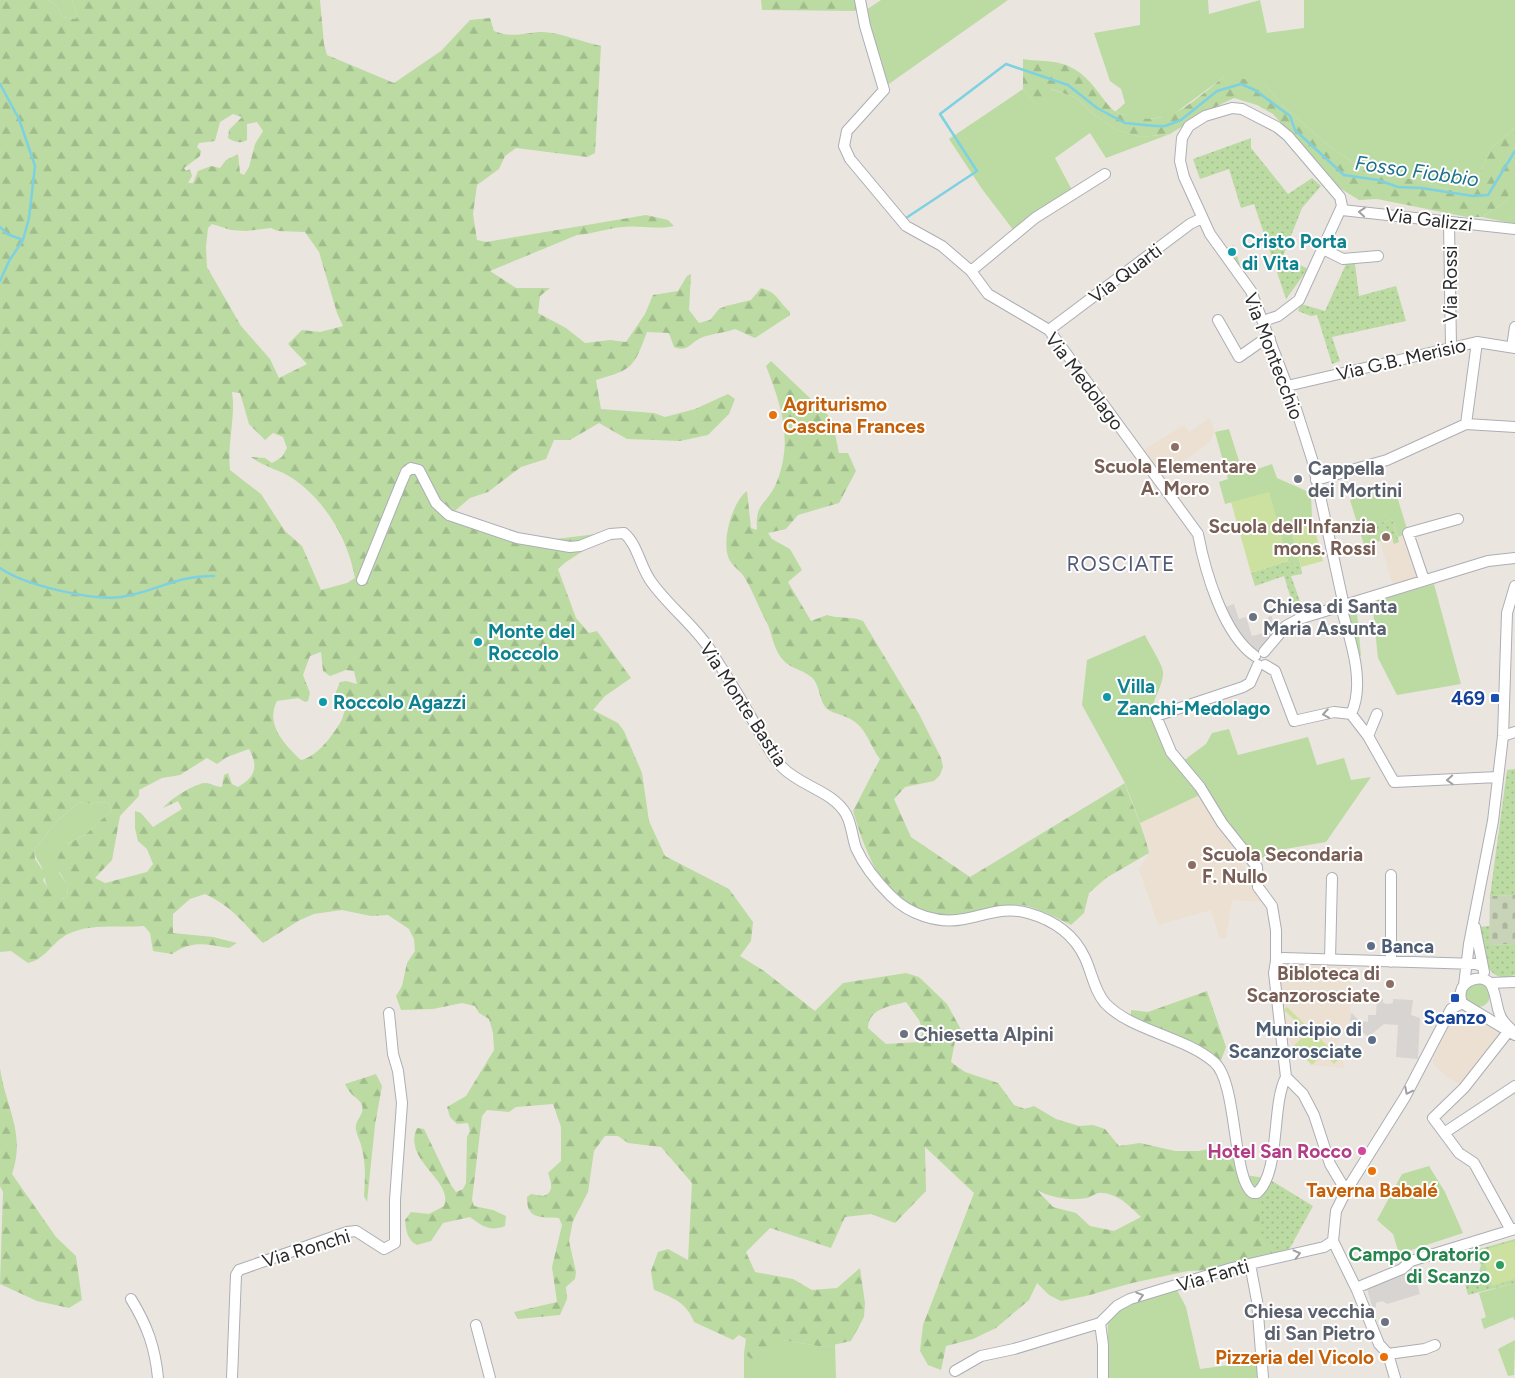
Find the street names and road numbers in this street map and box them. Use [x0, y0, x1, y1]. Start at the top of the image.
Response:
street label: Via Galizzi [1384, 203, 1474, 236]
street label: Via Quarti [1084, 239, 1166, 308]
street label: Via Rossi [1439, 246, 1462, 322]
street label: Via Montecchio [1239, 290, 1308, 423]
street label: Via Medolago [1040, 328, 1129, 435]
street label: Via G.B. Merisio [1334, 333, 1468, 386]
street label: Via Monte Bastia [695, 638, 792, 771]
street label: Via Ronchi [259, 1224, 353, 1273]
street label: Via Fanti [1174, 1254, 1252, 1297]

